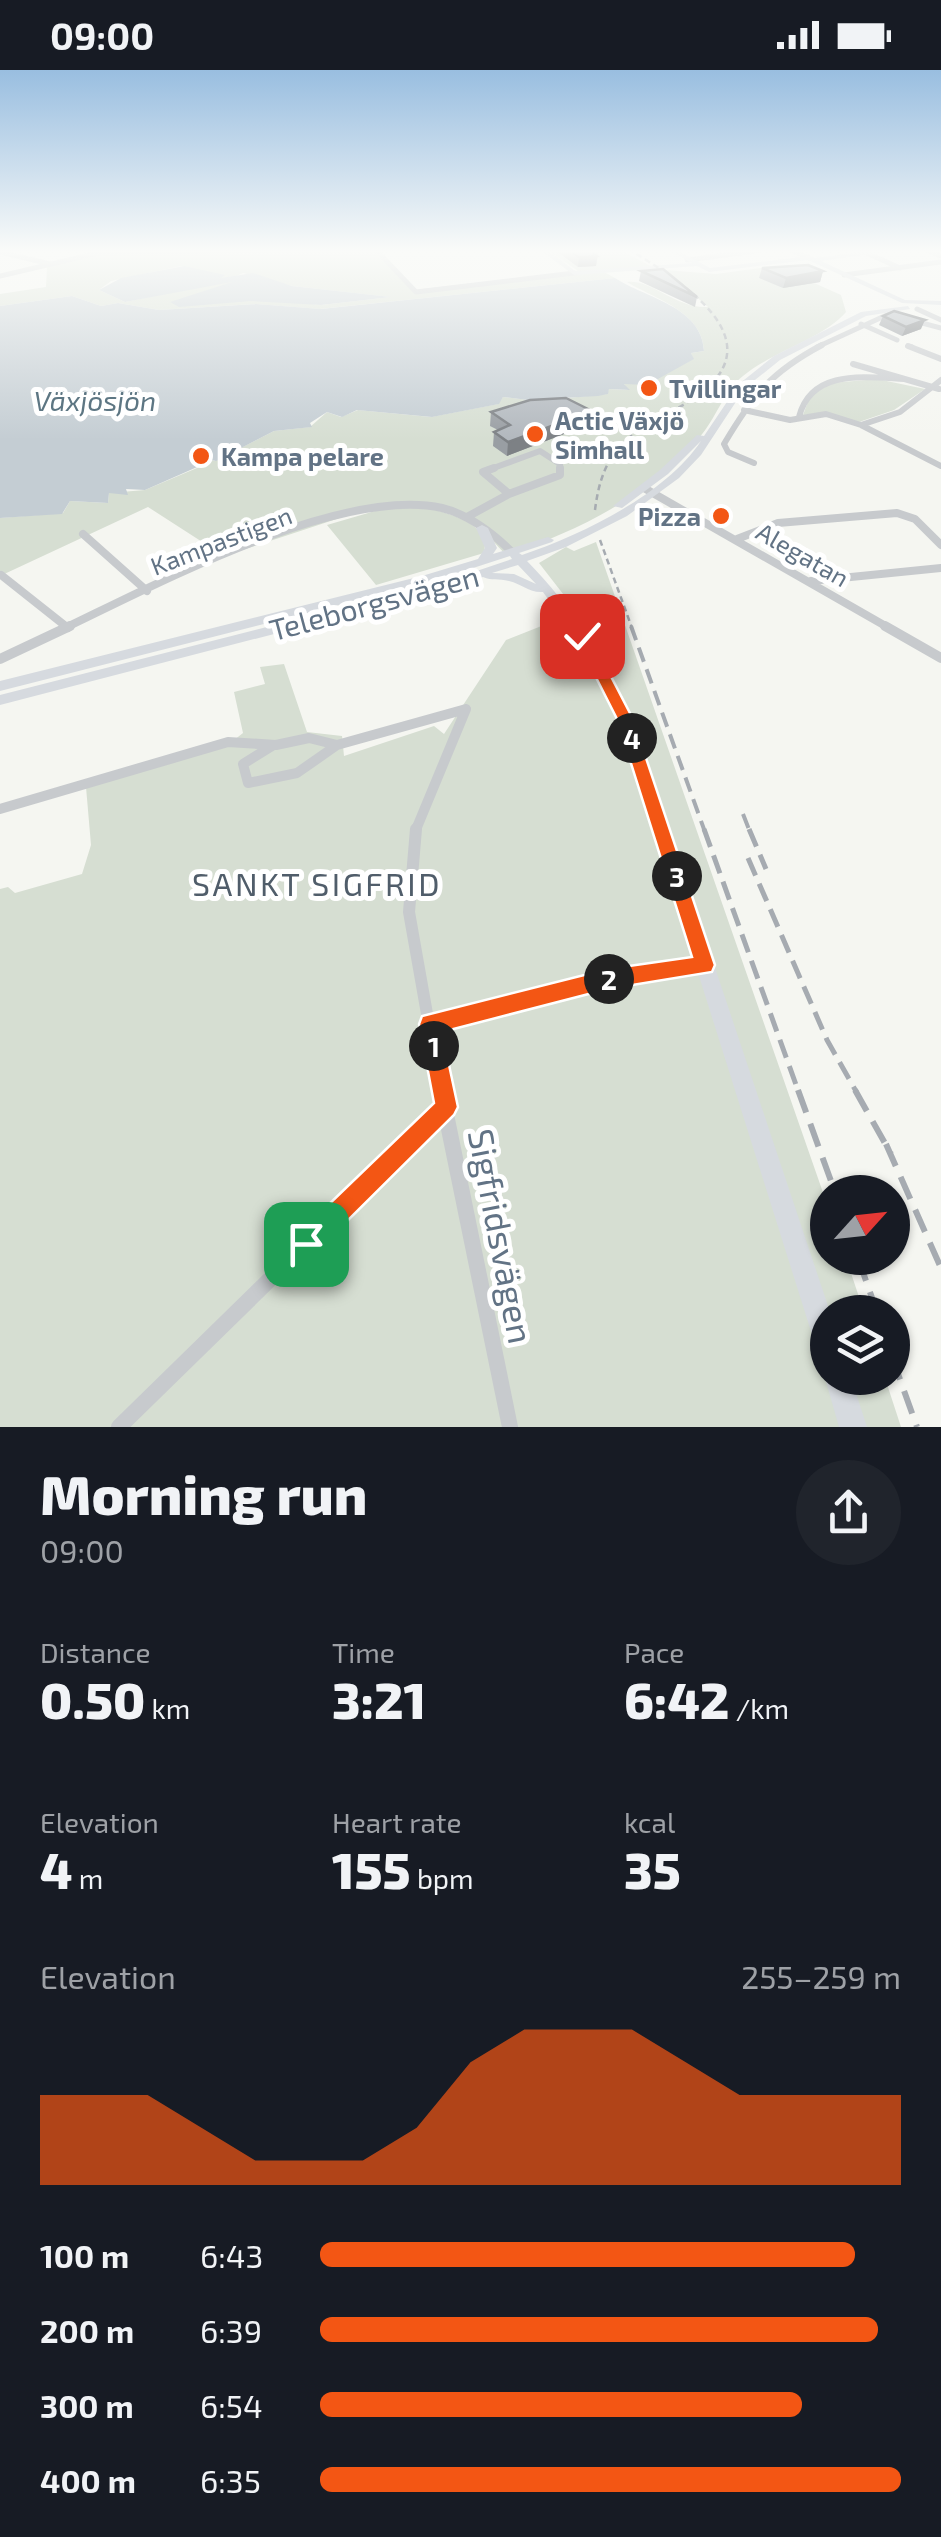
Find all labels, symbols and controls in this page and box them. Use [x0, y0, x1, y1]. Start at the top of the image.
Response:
text: 09:00 [50, 12, 154, 58]
place label: Tvillingar [669, 373, 782, 403]
marker: Tvillingar [638, 377, 660, 399]
water label: Växjösjön [34, 383, 156, 417]
place label: Actic Växjö Simhall [555, 405, 684, 464]
marker: Actic Växjö Simhall [524, 423, 546, 445]
place label: Kampa pelare [221, 441, 384, 471]
marker: Kampa pelare [190, 445, 212, 467]
street label: Kampastigen [146, 499, 296, 581]
place label: Pizza [638, 501, 701, 531]
marker: Pizza [710, 505, 732, 527]
street label: Alegatan [751, 516, 855, 592]
street label: Teleborgsvägen [265, 557, 483, 647]
pin [540, 594, 625, 679]
icon: check [555, 609, 610, 664]
pin: 4 [607, 713, 657, 763]
text: 4 [623, 721, 641, 755]
pin: 3 [652, 851, 702, 901]
text: 3 [669, 859, 685, 893]
district label: SANKT SIGFRID [192, 864, 442, 902]
pin: 2 [584, 954, 634, 1004]
text: 2 [601, 962, 617, 996]
pin: 1 [409, 1021, 459, 1071]
text: 1 [428, 1029, 440, 1063]
street label: Sigfridsvägen [461, 1125, 543, 1347]
north arrow [810, 1175, 910, 1275]
map controls [810, 1175, 910, 1395]
pin [264, 1202, 349, 1287]
icon: arrive [279, 1217, 334, 1272]
button: layers [810, 1295, 910, 1395]
text: Morning run [40, 1460, 368, 1526]
button: share [796, 1460, 901, 1565]
text: 09:00 [40, 1531, 124, 1569]
text: Distance [40, 1635, 151, 1669]
text: Time [332, 1635, 395, 1669]
text: Pace [624, 1635, 684, 1669]
text: 0.50 [40, 1669, 145, 1729]
text: 3:21 [332, 1669, 426, 1729]
text: 6:42 [624, 1669, 729, 1729]
text: km [145, 1691, 190, 1725]
text: /km [729, 1691, 789, 1725]
text: Elevation [40, 1805, 159, 1839]
text: Heart rate [332, 1805, 462, 1839]
text: kcal [624, 1805, 675, 1839]
text: 4 [40, 1839, 72, 1899]
text: 155 [332, 1839, 411, 1899]
text: 35 [624, 1839, 681, 1899]
text: m [72, 1861, 103, 1895]
text: bpm [411, 1861, 474, 1895]
text: Elevation [40, 1957, 176, 1995]
text: 255–259 m [741, 1957, 901, 1995]
text: 100 m [40, 2236, 129, 2274]
text: 6:43 [200, 2236, 263, 2274]
text: 200 m [40, 2311, 134, 2349]
text: 6:39 [200, 2311, 262, 2349]
text: 300 m [40, 2386, 134, 2424]
text: 6:54 [200, 2386, 263, 2424]
text: 400 m [40, 2461, 136, 2499]
text: 6:35 [200, 2461, 261, 2499]

